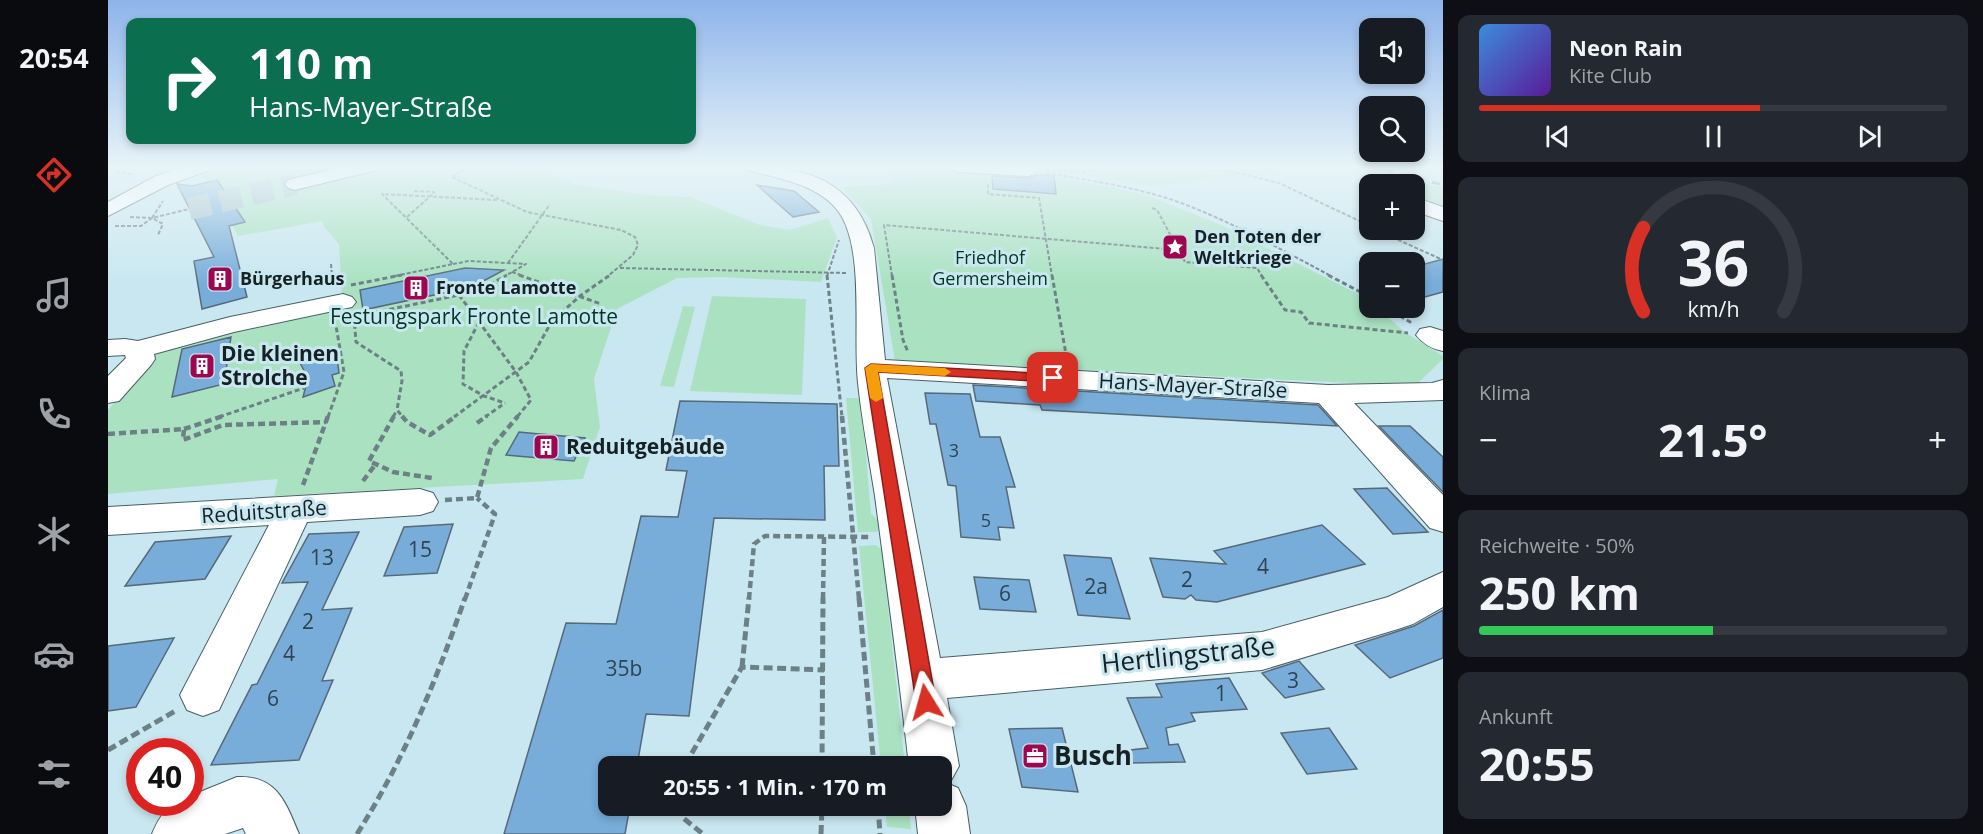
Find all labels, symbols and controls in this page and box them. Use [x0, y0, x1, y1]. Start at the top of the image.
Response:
map controls [1359, 18, 1425, 318]
button: sound [1359, 18, 1425, 84]
text: Neon Rain [1569, 32, 1683, 62]
text: 110 m [249, 34, 373, 91]
text: 20:54 [19, 39, 89, 76]
icon: right [150, 42, 228, 120]
text: Kite Club [1569, 62, 1652, 89]
text: Hans-Mayer-Straße [249, 88, 492, 125]
button: search [1359, 96, 1425, 162]
icon: previous [1541, 120, 1574, 153]
icon: pause [1697, 120, 1730, 153]
icon: next [1853, 120, 1886, 153]
icon: directions [33, 154, 75, 196]
button: + [1359, 174, 1425, 240]
text: 36 [1677, 219, 1749, 304]
place label: Den Toten der Weltkriege [1194, 224, 1321, 269]
place icon: Den Toten der Weltkriege [1160, 232, 1190, 262]
park label: Friedhof Germersheim [932, 245, 1048, 290]
button: − [1359, 252, 1425, 318]
building icon: Bürgerhaus [205, 264, 235, 294]
place label: Bürgerhaus [240, 266, 345, 290]
building icon: Fronte Lamotte [401, 273, 431, 303]
icon: music [33, 274, 75, 316]
place label: Fronte Lamotte [436, 275, 576, 299]
text: km/h [1687, 294, 1739, 323]
park label: Festungspark Fronte Lamotte [330, 302, 618, 330]
place label: Die kleinen Strolche [221, 339, 339, 391]
building icon: Die kleinen Strolche [187, 351, 217, 381]
pin [1027, 352, 1078, 403]
icon: arrive [1036, 361, 1069, 394]
street label: Hans-Mayer-Straße [1098, 366, 1288, 404]
text: Klima [1479, 379, 1531, 406]
icon: phone [33, 393, 75, 435]
text: 21.5° [1658, 409, 1768, 470]
text: − [1479, 417, 1498, 462]
text: + [1928, 417, 1947, 462]
building icon: Reduitgebäude [531, 432, 561, 462]
place label: Reduitgebäude [566, 432, 725, 460]
house number: 3 [949, 438, 959, 462]
street label: Reduitstraße [200, 493, 328, 529]
house number: 5 [981, 508, 991, 532]
icon: climate [33, 513, 75, 555]
text: Reichweite · 50% [1479, 532, 1635, 559]
house number: 15 [408, 535, 432, 563]
house number: 13 [310, 543, 334, 571]
house number: 4 [1257, 552, 1269, 580]
text: 250 km [1479, 562, 1640, 623]
house number: 2 [1181, 565, 1193, 593]
house number: 2a [1084, 572, 1108, 600]
house number: 6 [999, 579, 1011, 607]
house number: 2 [302, 607, 314, 635]
street label: Hertlingstraße [1099, 627, 1276, 681]
icon: car [33, 633, 75, 675]
house number: 4 [283, 639, 295, 667]
house number: 35b [606, 654, 642, 682]
house number: 3 [1287, 666, 1299, 694]
position arrow [894, 670, 958, 734]
house number: 1 [1215, 679, 1227, 707]
house number: 6 [267, 684, 279, 712]
text: Ankunft [1479, 703, 1553, 730]
text: 20:55 [1479, 733, 1595, 794]
place label: Busch [1054, 737, 1132, 773]
speed limit sign: 40 [126, 738, 204, 816]
office icon: Busch [1020, 741, 1050, 771]
icon: filters [33, 753, 75, 795]
text: 20:55 · 1 Min. · 170 m [663, 771, 887, 801]

